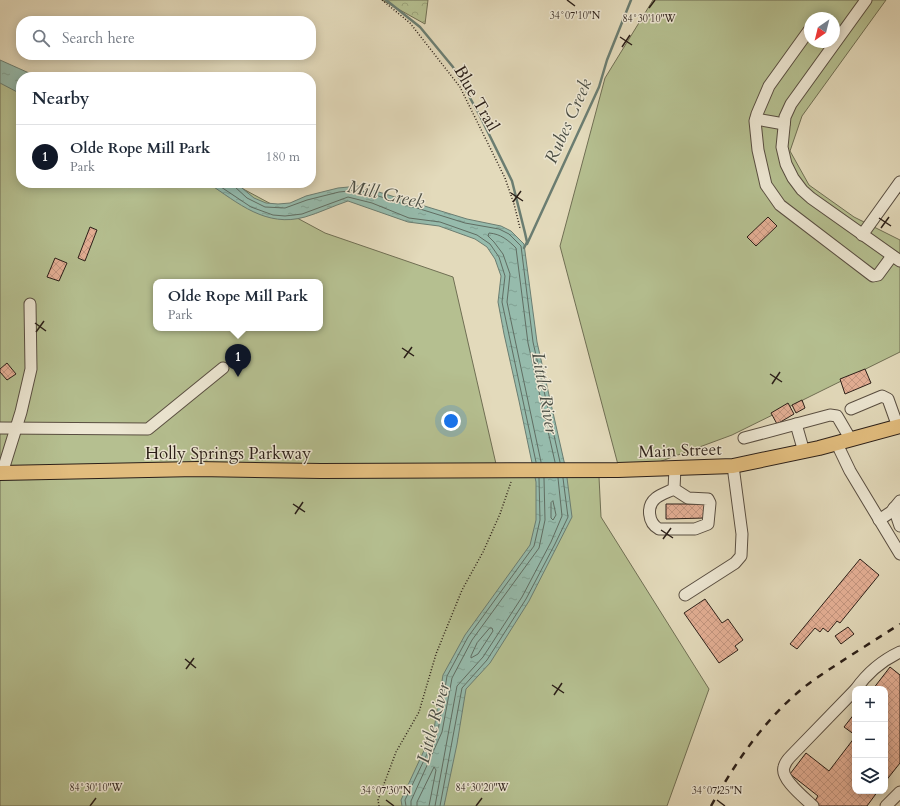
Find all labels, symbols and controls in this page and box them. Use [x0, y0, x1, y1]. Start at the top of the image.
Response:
text: 34°07'10"N [550, 9, 601, 23]
text: 84°30'10"W [622, 12, 677, 26]
north arrow [804, 12, 840, 48]
search box [16, 16, 316, 60]
icon: search [30, 27, 52, 49]
text: Search here [62, 28, 135, 48]
street label: Blue Trail [448, 61, 505, 136]
water label: Rubes Creek [539, 75, 598, 167]
text: Nearby [32, 87, 89, 110]
text: Olde Rope Mill Park [70, 138, 210, 158]
text: 1 [42, 148, 48, 166]
text: 180 m [266, 148, 300, 166]
text: Park [70, 158, 95, 176]
water label: Mill Creek [345, 174, 427, 215]
popup [153, 279, 323, 331]
text: Olde Rope Mill Park [168, 286, 308, 306]
text: Park [168, 306, 193, 324]
pin: 1 [225, 344, 251, 377]
water label: Little River [525, 350, 564, 437]
your location [441, 411, 461, 431]
street label: Main Street [638, 438, 723, 463]
street label: Holly Springs Parkway [145, 442, 311, 465]
water label: Little River [411, 679, 456, 766]
map controls [852, 686, 888, 794]
button: + [852, 686, 888, 722]
button: − [852, 722, 888, 758]
button: layers [852, 758, 888, 794]
text: 84°30'10"W [69, 781, 124, 795]
text: 84°30'20"W [455, 781, 510, 795]
text: 34°07'30"N [361, 784, 412, 798]
text: 34°07'25"N [692, 784, 743, 798]

